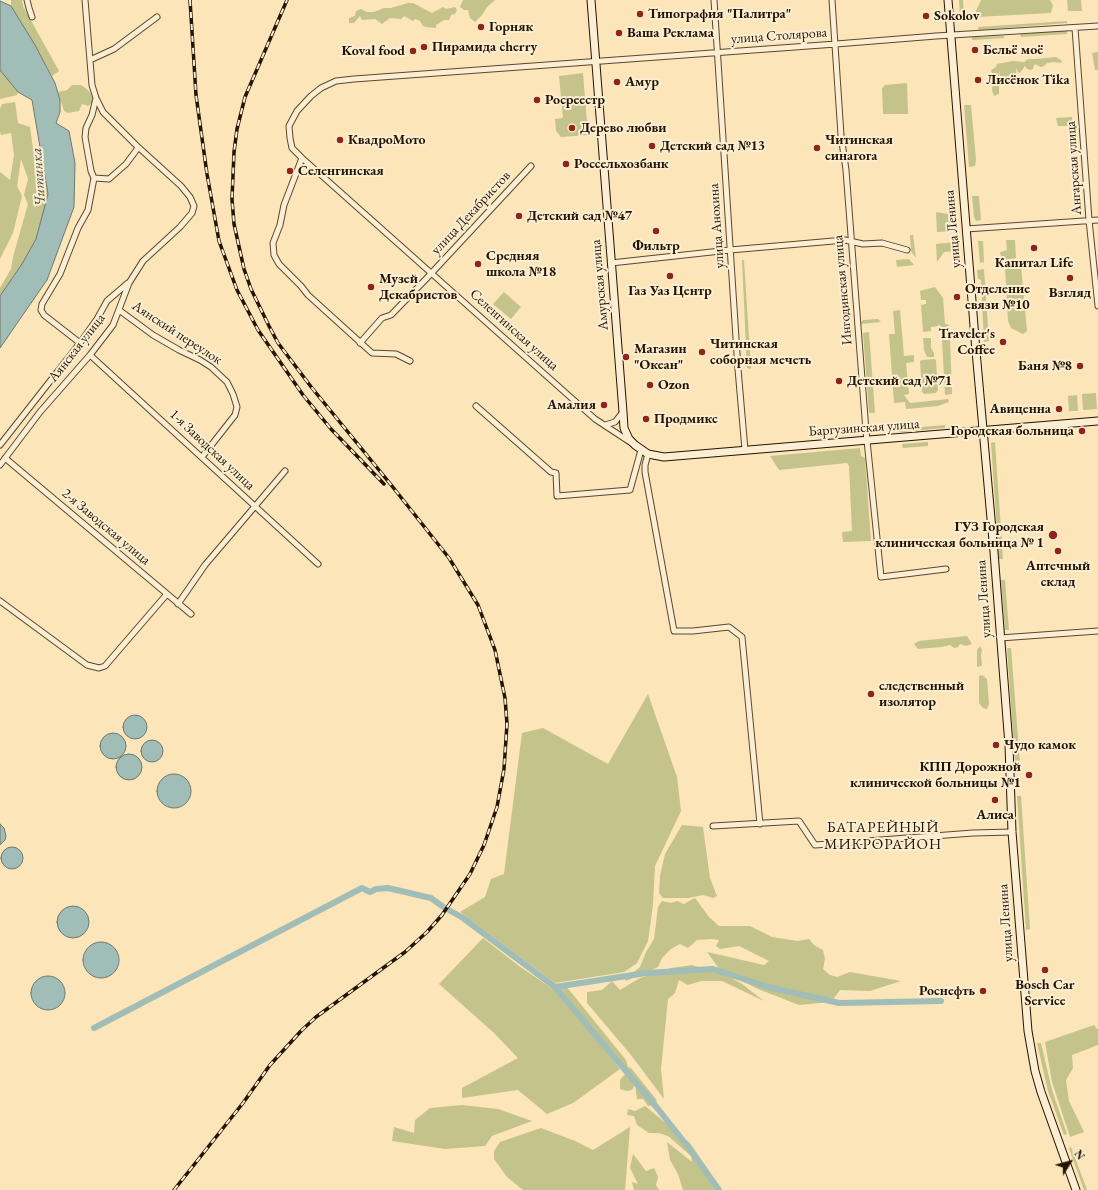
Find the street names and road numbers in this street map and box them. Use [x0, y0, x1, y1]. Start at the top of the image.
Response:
street label: улица Столярова [730, 24, 828, 48]
street label: Ангарская улица [1062, 120, 1086, 216]
street label: улица Декабристов [428, 168, 514, 258]
street label: улица Анохина [706, 183, 728, 269]
street label: улица Ленина [941, 189, 965, 269]
street label: Ингодинская улица [830, 234, 856, 346]
street label: Амурская улица [588, 239, 612, 331]
street label: Селенгинская улица [466, 286, 562, 374]
street label: Аянский переулок [129, 298, 225, 368]
street label: Аянская улица [45, 310, 109, 386]
street label: 1-я Заводская улица [166, 406, 258, 494]
street label: Баргузинская улица [808, 416, 920, 440]
street label: 2-я Заводская улица [58, 485, 154, 569]
street label: улица Ленина [973, 559, 995, 639]
street label: улица Ленина [995, 883, 1017, 963]

